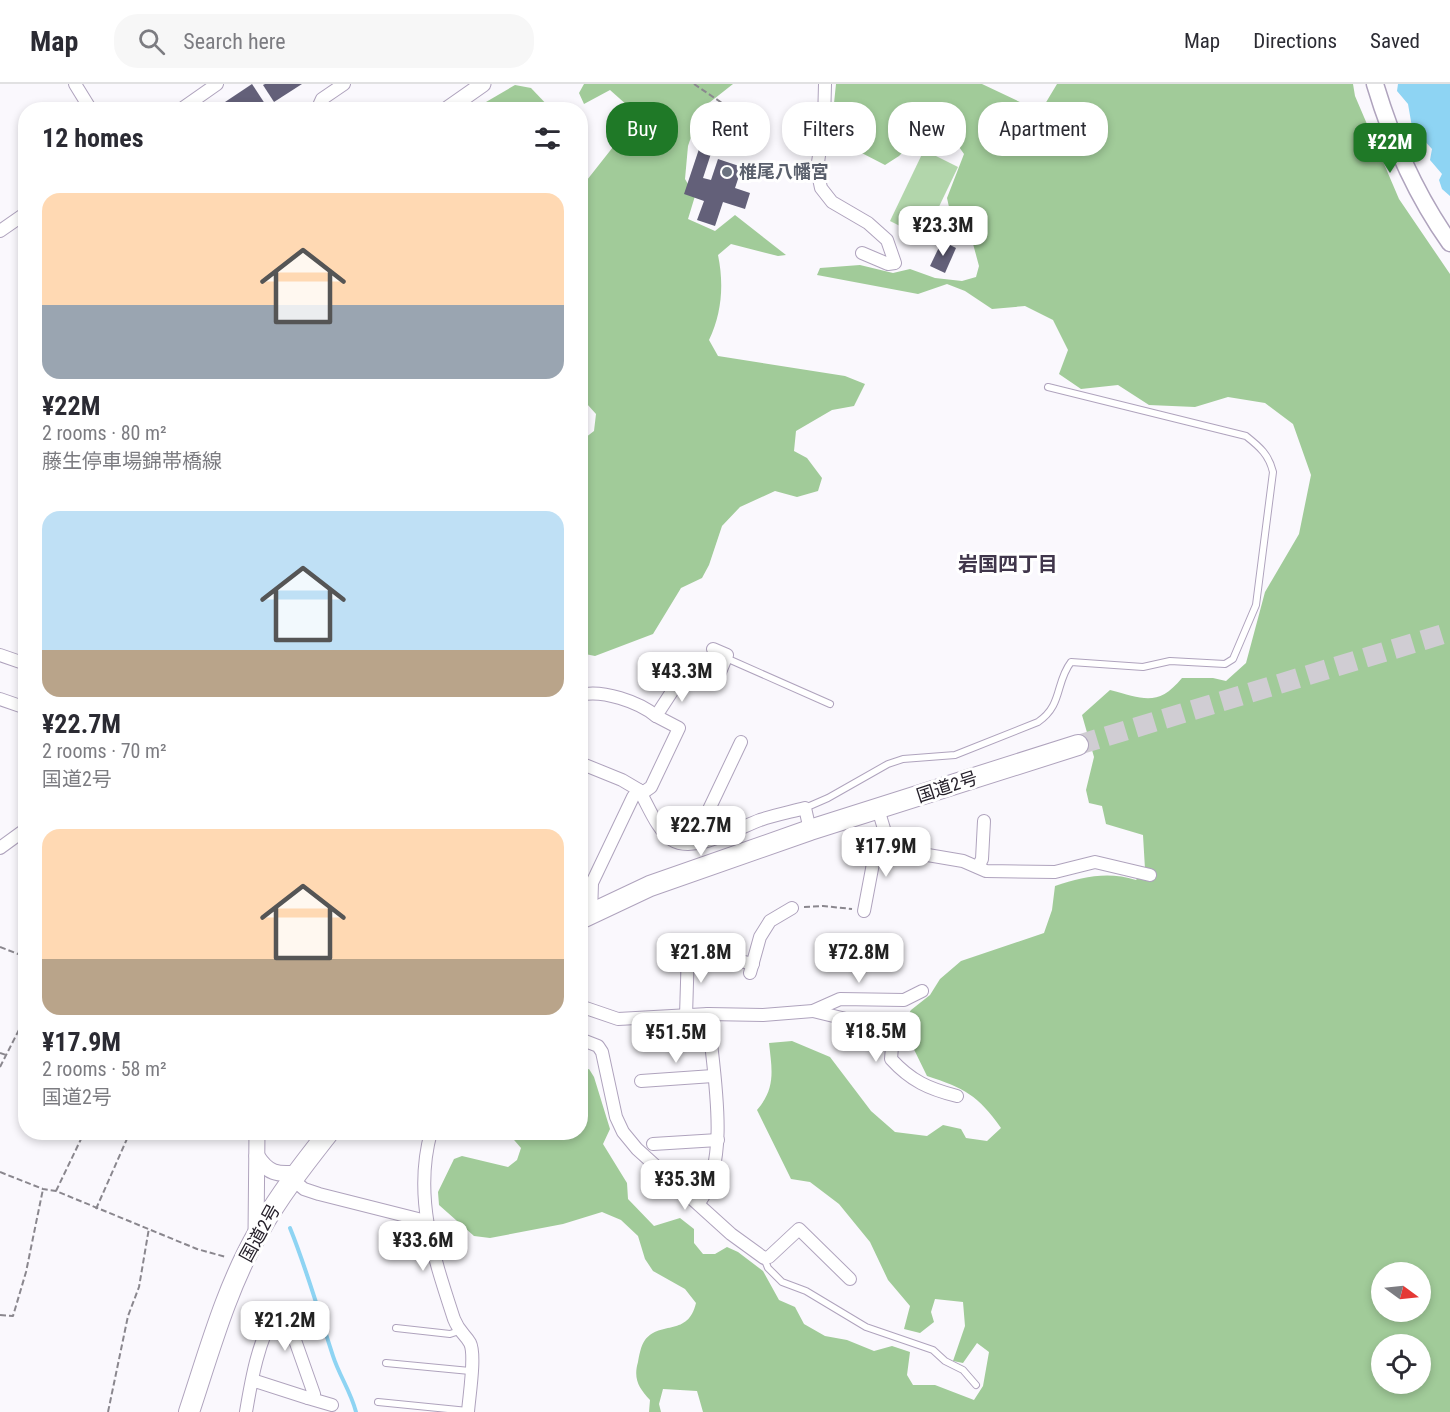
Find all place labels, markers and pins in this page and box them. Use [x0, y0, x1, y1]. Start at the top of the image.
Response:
pin: ¥22M [1354, 123, 1426, 174]
place label: 椎尾八幡宮 [739, 161, 829, 182]
marker: 椎尾八幡宮 [720, 165, 734, 179]
pin: ¥23.3M [894, 206, 992, 257]
pin: ¥43.3M [633, 652, 731, 703]
pin: ¥22.7M [652, 806, 750, 857]
pin: ¥17.9M [837, 827, 935, 878]
pin: ¥21.8M [652, 933, 750, 984]
pin: ¥72.8M [810, 933, 908, 984]
pin: ¥18.5M [827, 1012, 925, 1063]
pin: ¥51.5M [627, 1013, 725, 1064]
pin: ¥35.3M [636, 1160, 734, 1211]
pin: ¥33.6M [374, 1221, 472, 1272]
pin: ¥21.2M [236, 1301, 334, 1352]

